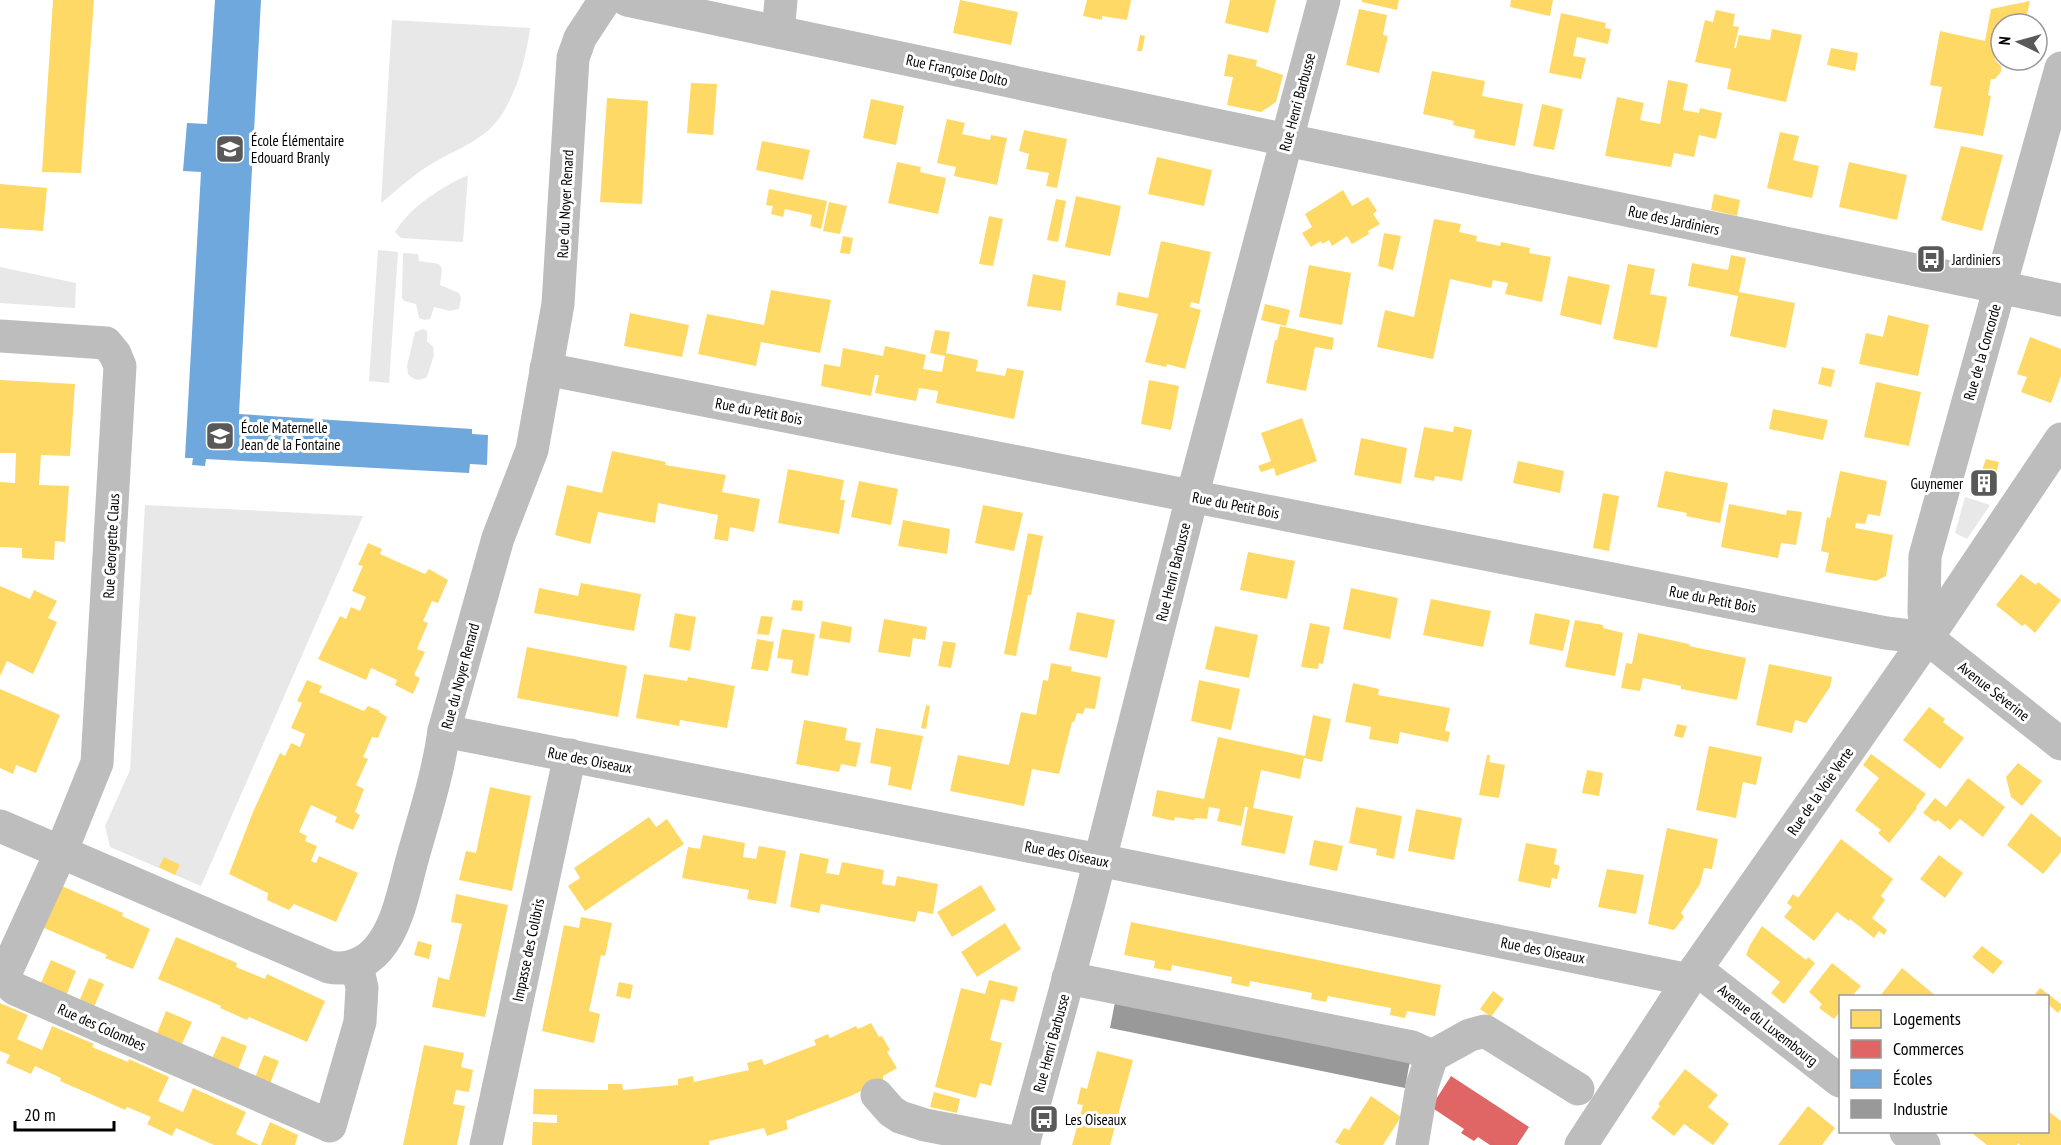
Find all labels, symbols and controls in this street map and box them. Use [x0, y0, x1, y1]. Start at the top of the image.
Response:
north arrow [1989, 12, 2049, 72]
text: N [1994, 36, 2014, 46]
street label: Rue Françoise Dolto [904, 50, 1010, 90]
street label: Rue Henri Barbusse [1275, 51, 1319, 153]
place label: École Élémentaire Edouard Branly [251, 131, 344, 167]
school or university icon: École Élémentaire Edouard Branly [214, 133, 246, 165]
street label: Rue du Noyer Renard [553, 149, 577, 259]
street label: Rue des Jardiniers [1627, 201, 1721, 239]
bus stop icon: Jardiniers [1915, 243, 1947, 275]
place label: Jardiniers [1951, 250, 2001, 269]
street label: Rue de la Concorde [1959, 302, 2005, 402]
street label: Rue du Petit Bois [714, 393, 804, 429]
place label: École Maternelle Jean de la Fontaine [240, 418, 341, 454]
school or university icon: École Maternelle Jean de la Fontaine [204, 420, 236, 452]
building icon: Guynemer [1968, 467, 2000, 499]
place label: Guynemer [1911, 474, 1964, 493]
street label: Rue du Petit Bois [1191, 487, 1281, 523]
street label: Rue Georgette Claus [99, 493, 123, 599]
street label: Rue Henri Barbusse [1152, 521, 1194, 623]
street label: Rue du Petit Bois [1668, 581, 1758, 617]
street label: Rue du Noyer Renard [437, 621, 483, 731]
street label: Avenue Séverine [1954, 657, 2034, 725]
street label: Rue des Oiseaux [546, 743, 634, 777]
street label: Rue de la Voie Verte [1783, 743, 1857, 839]
street label: Rue des Oiseaux [1023, 837, 1111, 871]
street label: Impasse des Colibris [508, 897, 548, 1003]
street label: Rue des Oiseaux [1499, 933, 1587, 967]
street label: Avenue du Luxembourg [1714, 980, 1822, 1070]
street label: Rue Henri Barbusse [1029, 992, 1073, 1094]
legend [1839, 995, 2049, 1133]
street label: Rue des Colombes [55, 999, 149, 1055]
text: Logements [1893, 1007, 1961, 1030]
text: Commerces [1893, 1037, 1964, 1060]
text: Écoles [1893, 1067, 1932, 1090]
scale bar [15, 1094, 114, 1132]
text: Industrie [1893, 1097, 1948, 1120]
text: 20 m [24, 1103, 56, 1126]
bus stop icon: Les Oiseaux [1028, 1103, 1060, 1135]
place label: Les Oiseaux [1065, 1110, 1126, 1129]

